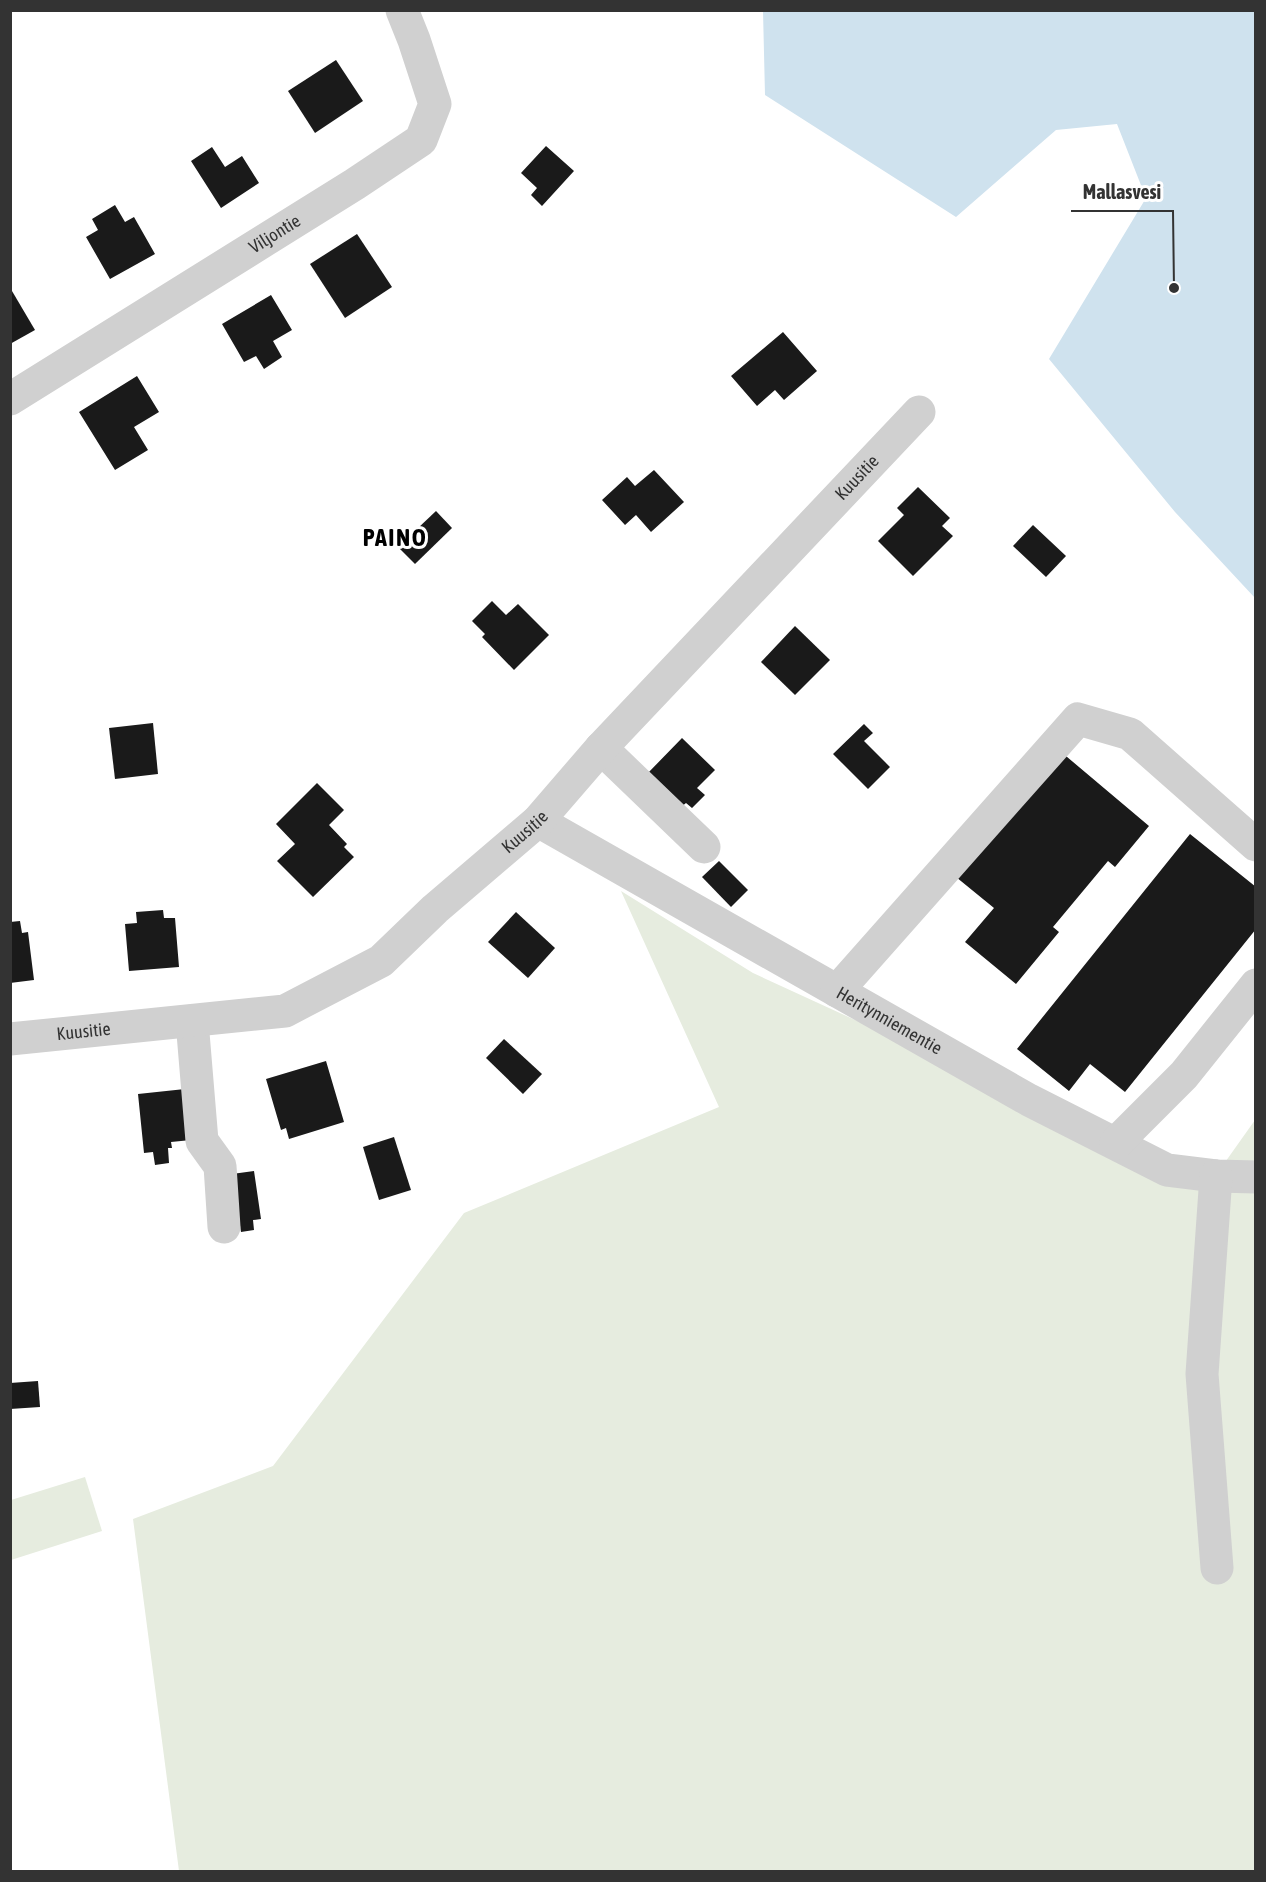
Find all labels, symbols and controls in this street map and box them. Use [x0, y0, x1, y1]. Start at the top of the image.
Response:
callout: Mallasvesi [1071, 173, 1173, 211]
text: Mallasvesi [1083, 180, 1161, 203]
street label: Viljontie [245, 210, 304, 257]
street label: Kuusitie [830, 450, 883, 504]
district label: PAINO [363, 524, 427, 551]
street label: Kuusitie [497, 806, 552, 857]
street label: Heritynniementie [833, 982, 946, 1058]
street label: Kuusitie [56, 1018, 112, 1044]

